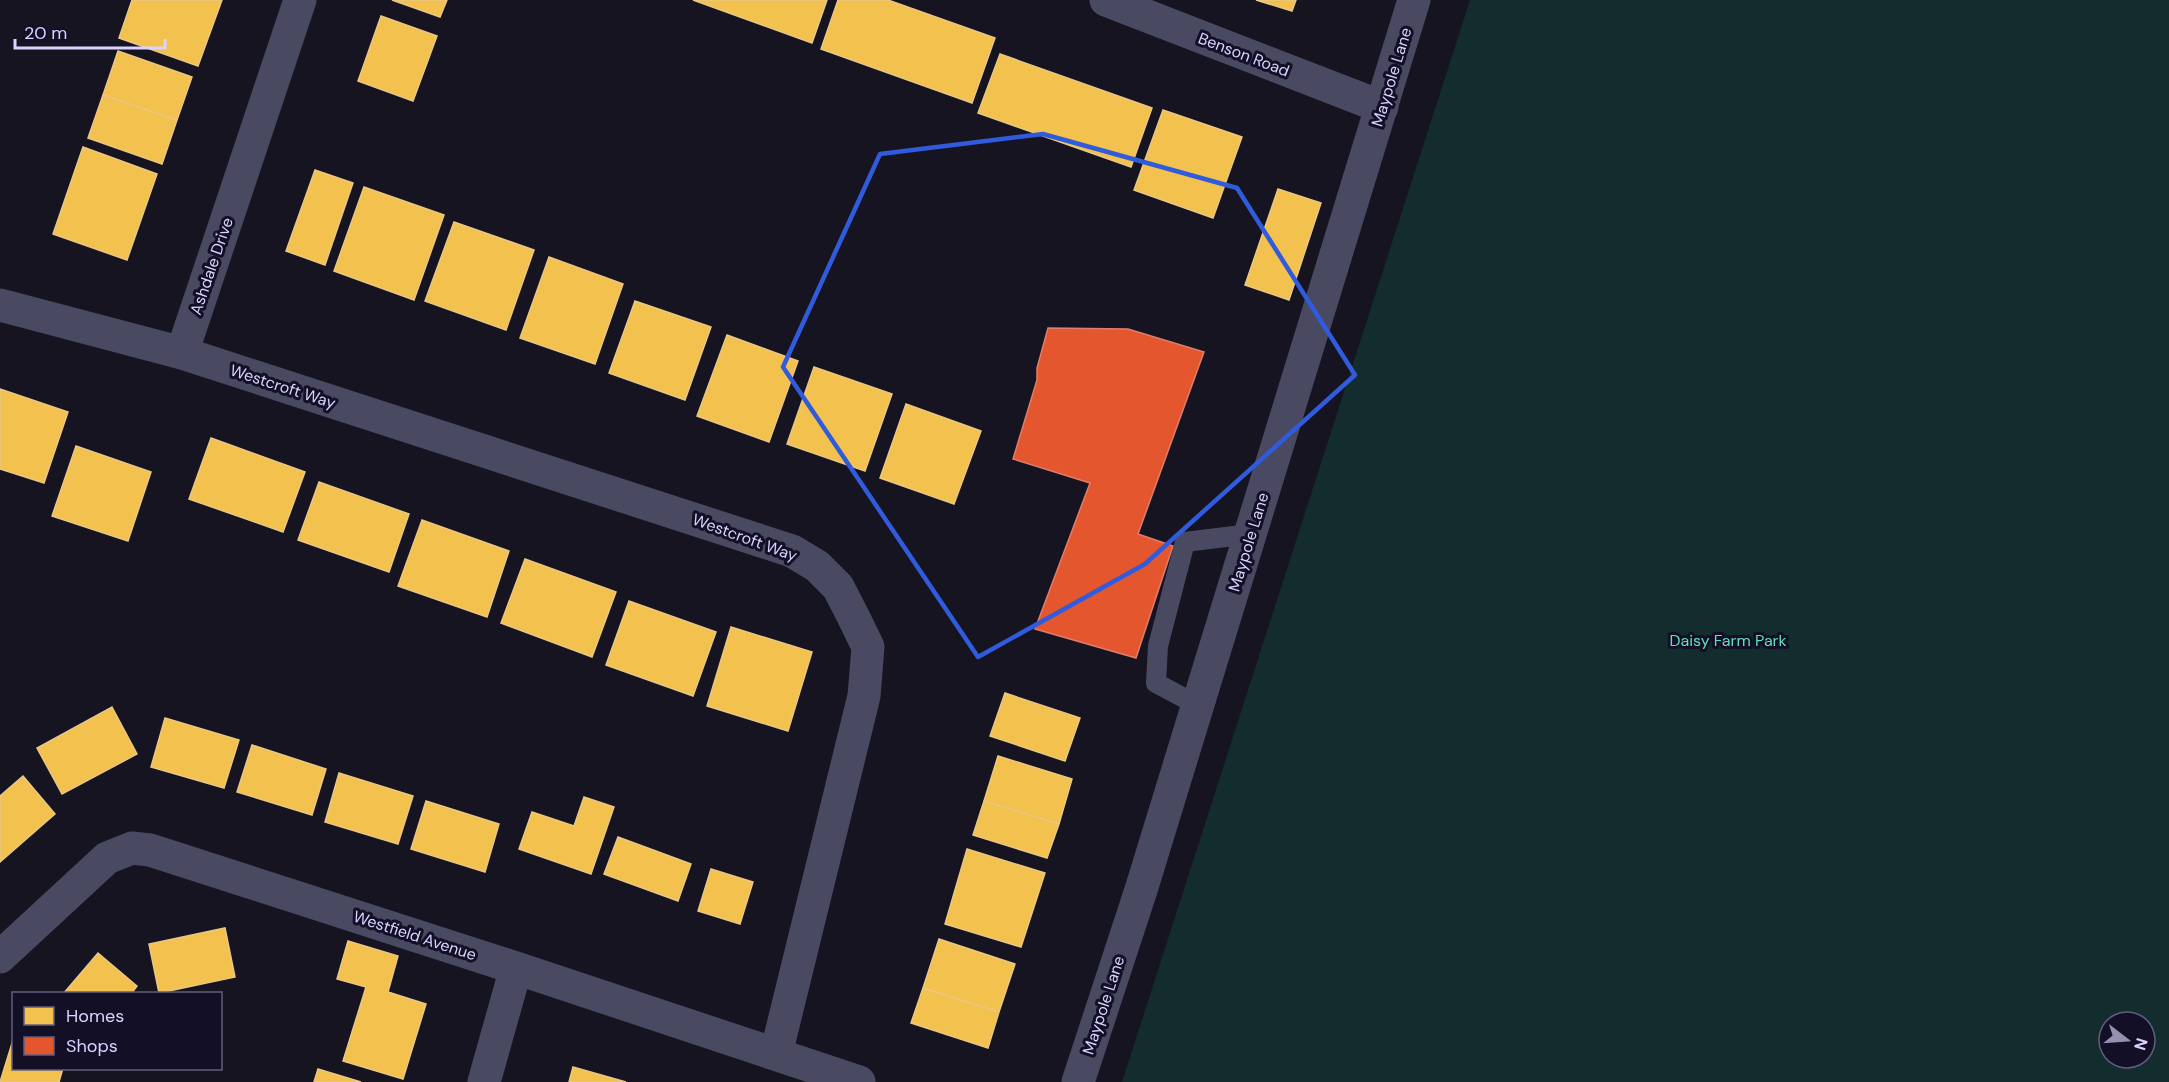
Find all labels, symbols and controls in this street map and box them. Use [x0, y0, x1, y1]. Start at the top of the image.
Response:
scale bar [15, 12, 165, 50]
text: 20 m [24, 21, 67, 45]
street label: Maypole Lane [1366, 25, 1417, 129]
street label: Benson Road [1195, 27, 1292, 81]
street label: Ashdale Drive [185, 215, 238, 318]
street label: Westcroft Way [227, 360, 338, 413]
street label: Maypole Lane [1223, 490, 1274, 594]
street label: Westcroft Way [690, 509, 800, 566]
park label: Daisy Farm Park [1669, 630, 1787, 651]
street label: Westfield Avenue [351, 906, 479, 965]
street label: Maypole Lane [1078, 953, 1129, 1057]
legend [12, 992, 222, 1070]
text: Homes [66, 1004, 124, 1028]
north arrow [2097, 1010, 2157, 1070]
text: Shops [66, 1034, 118, 1058]
text: N [2129, 1036, 2153, 1053]

